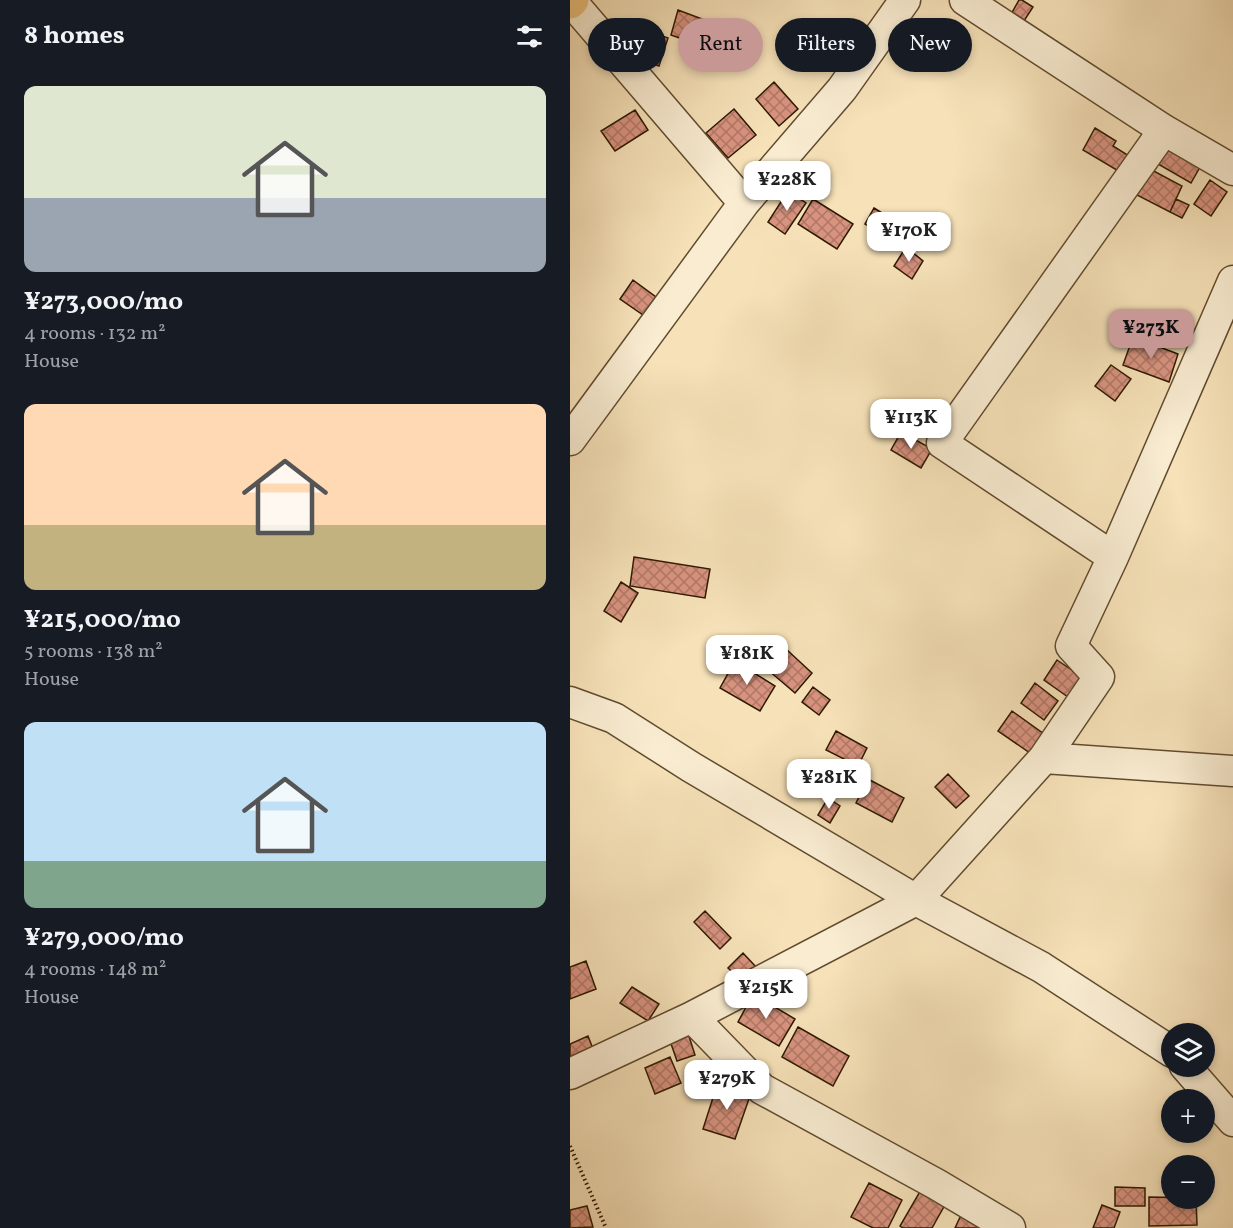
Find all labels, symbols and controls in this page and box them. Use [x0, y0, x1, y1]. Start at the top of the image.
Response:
text: 8 homes [24, 18, 125, 54]
chip: Buy [588, 18, 666, 72]
chip: Rent [678, 18, 763, 72]
chip: Filters [775, 18, 876, 72]
chip: New [888, 18, 972, 72]
icon: filters [513, 20, 546, 53]
icon: home [231, 125, 339, 233]
pin: ¥228K [745, 161, 829, 212]
text: ¥228K [758, 166, 816, 194]
pin: ¥170K [867, 212, 951, 263]
text: ¥170K [881, 217, 937, 245]
text: ¥273,000/mo [24, 284, 183, 320]
pin: ¥273K [1109, 309, 1193, 360]
text: ¥273K [1123, 314, 1179, 342]
text: 4 rooms · 132 m² [24, 320, 166, 348]
text: House [24, 348, 79, 376]
pin: ¥113K [869, 399, 953, 450]
text: ¥113K [884, 404, 938, 432]
icon: home [231, 443, 339, 551]
text: ¥215,000/mo [24, 602, 181, 638]
pin: ¥181K [705, 635, 789, 686]
text: 5 rooms · 138 m² [24, 638, 163, 666]
text: ¥181K [720, 640, 774, 668]
text: House [24, 666, 79, 694]
pin: ¥281K [787, 759, 871, 810]
icon: home [231, 761, 339, 869]
text: ¥281K [801, 764, 857, 792]
text: ¥279,000/mo [24, 920, 184, 956]
text: 4 rooms · 148 m² [24, 956, 166, 984]
pin: ¥215K [724, 969, 808, 1020]
text: ¥215K [738, 974, 794, 1002]
text: House [24, 984, 79, 1012]
map controls [1161, 1023, 1215, 1209]
button: layers [1161, 1023, 1215, 1077]
pin: ¥279K [685, 1060, 769, 1111]
text: ¥279K [698, 1065, 756, 1093]
button: + [1161, 1089, 1215, 1143]
button: − [1161, 1155, 1215, 1209]

